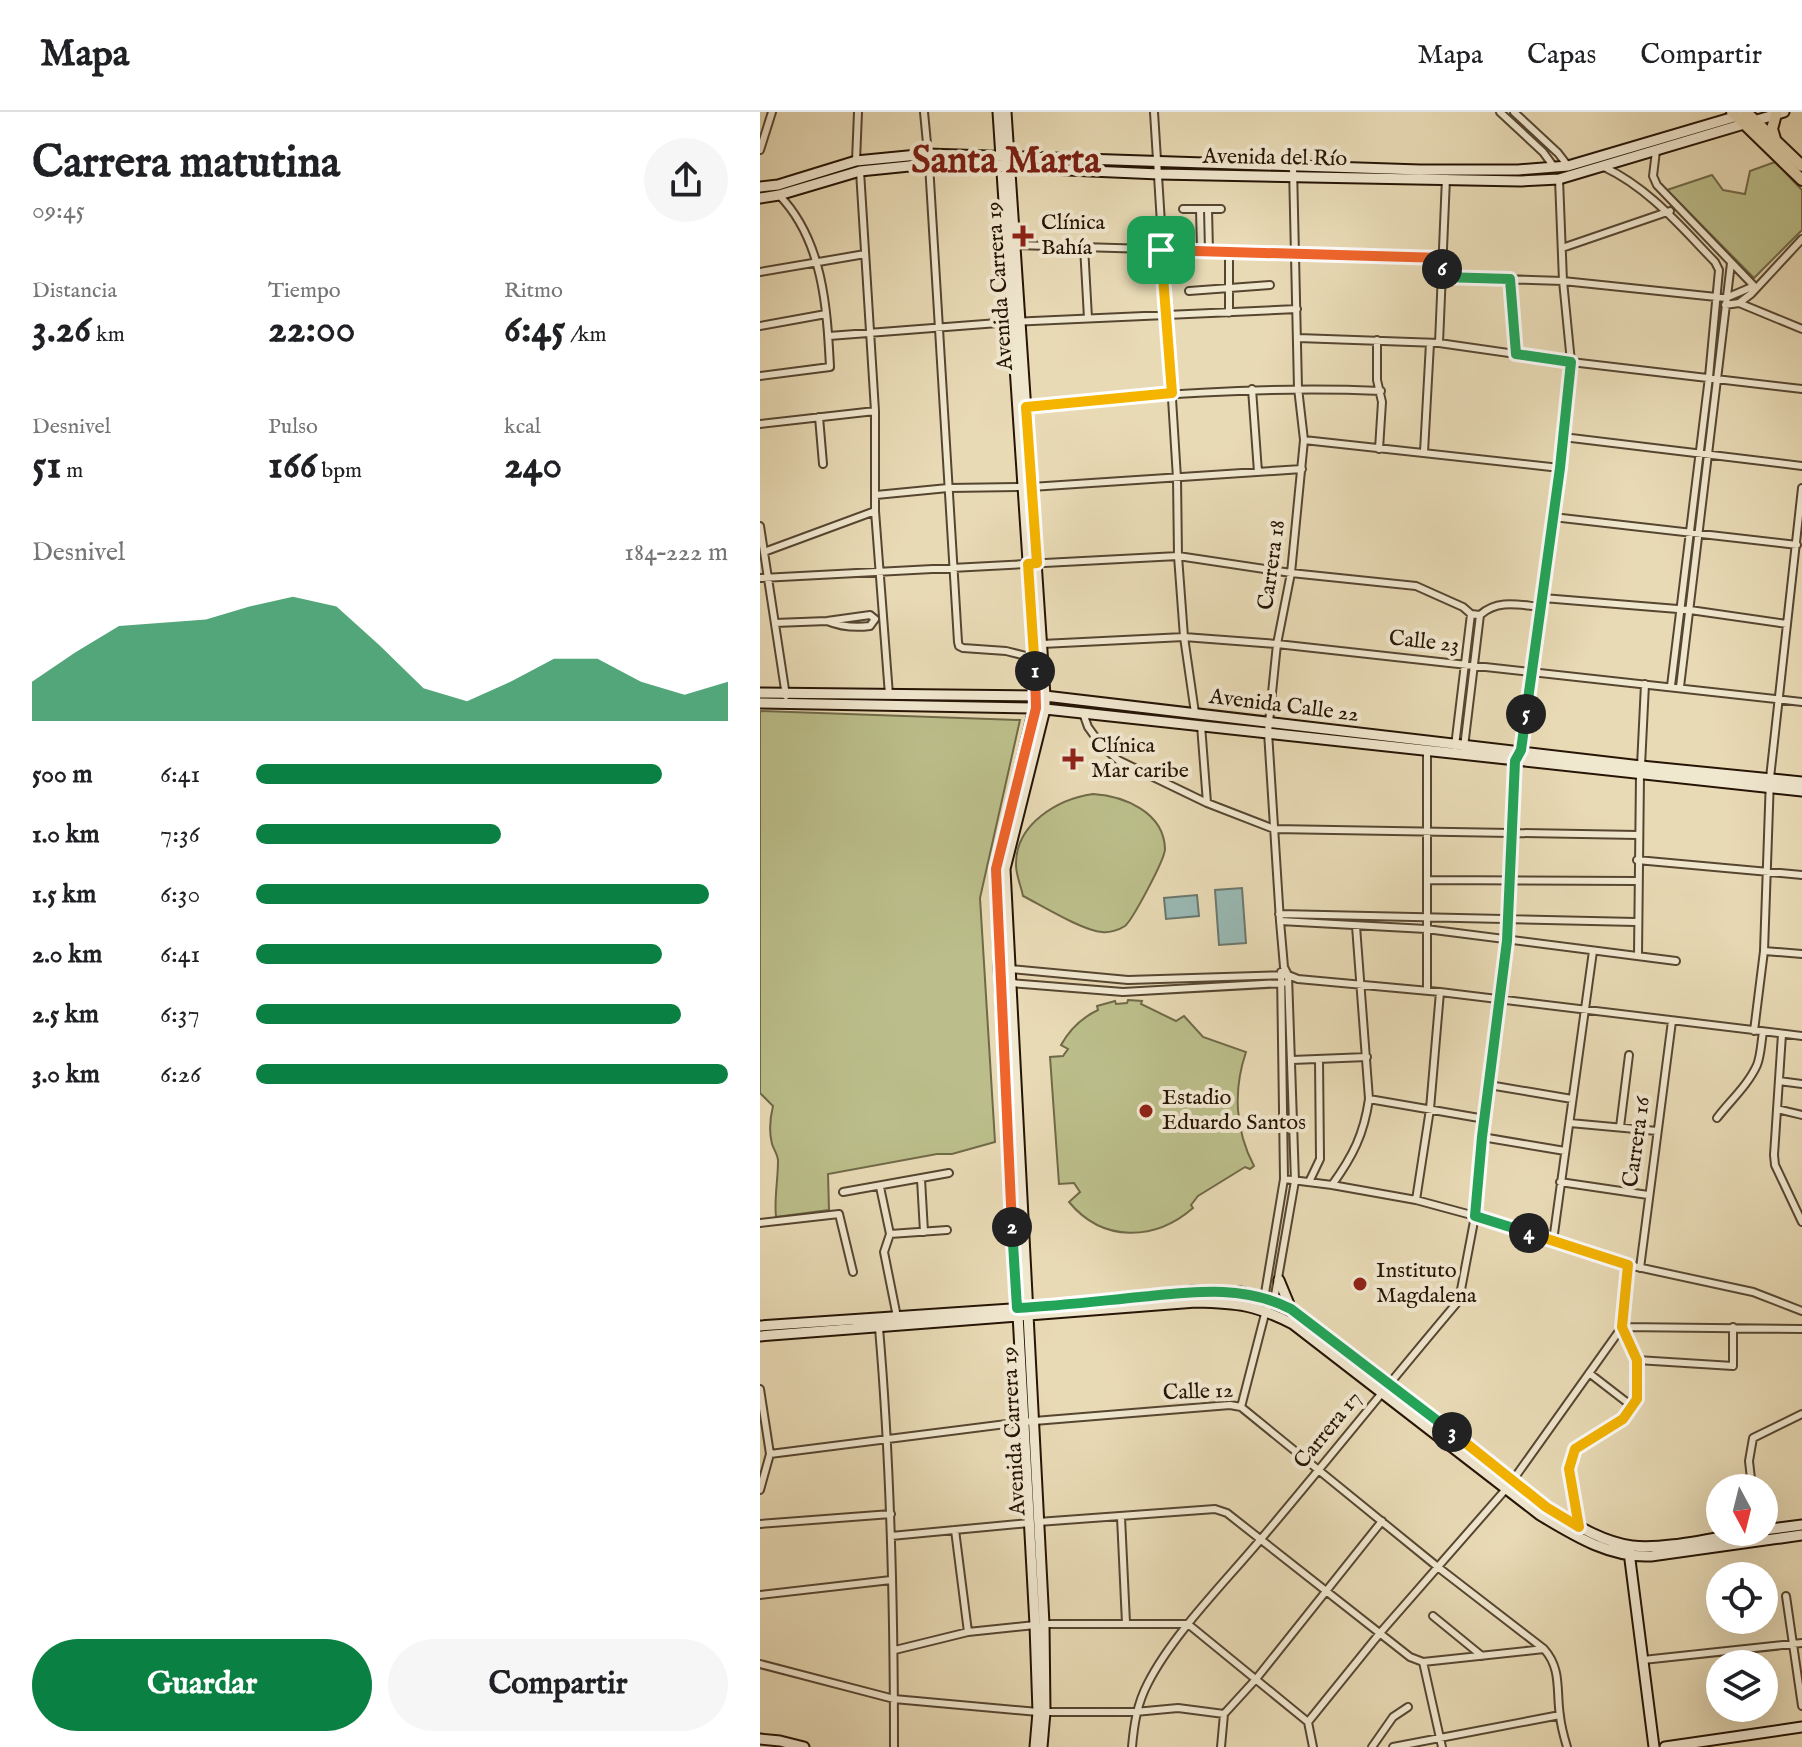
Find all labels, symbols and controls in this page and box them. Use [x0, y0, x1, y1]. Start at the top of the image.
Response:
text: Mapa [40, 31, 129, 79]
text: Mapa [1417, 38, 1483, 73]
text: Capas [1527, 38, 1596, 73]
text: Compartir [1640, 38, 1762, 73]
text: Carrera matutina [32, 136, 340, 192]
button: share [644, 138, 728, 222]
district label: Santa Marta [911, 138, 1101, 186]
street label: Avenida del Río [1201, 143, 1348, 173]
text: 09:45 [32, 194, 85, 227]
street label: Avenida Carrera 19 [980, 201, 1020, 372]
place label: Clínica Bahía [1041, 209, 1106, 262]
pin [1127, 216, 1195, 284]
marker: Clínica Bahía [1012, 225, 1034, 247]
icon: arrive [1139, 228, 1183, 272]
pin: 6 [1422, 249, 1462, 289]
text: 6 [1437, 255, 1447, 283]
text: Distancia [32, 277, 117, 305]
text: Tiempo [268, 277, 341, 305]
text: Ritmo [504, 277, 563, 305]
text: 3.26 [32, 305, 91, 356]
text: 22:00 [268, 305, 355, 356]
text: 6:45 [504, 305, 565, 356]
text: km [91, 321, 125, 349]
text: /km [565, 321, 606, 349]
text: Desnivel [32, 413, 111, 441]
text: Pulso [268, 413, 318, 441]
text: kcal [504, 413, 541, 441]
text: 51 [32, 441, 61, 492]
text: 166 [268, 441, 317, 492]
text: 240 [504, 441, 562, 492]
text: m [61, 457, 83, 485]
text: bpm [317, 457, 362, 485]
street label: Carrera 18 [1252, 518, 1292, 612]
text: Desnivel [32, 536, 125, 569]
text: 184–222 m [624, 536, 728, 569]
street label: Calle 23 [1387, 624, 1461, 660]
pin: 1 [1015, 651, 1055, 691]
text: 1 [1031, 657, 1039, 685]
street label: Avenida Calle 22 [1207, 683, 1360, 729]
pin: 5 [1506, 694, 1546, 734]
text: 5 [1522, 700, 1530, 728]
place label: Clínica Mar caribe [1091, 732, 1189, 785]
marker: Clínica Mar caribe [1062, 748, 1084, 770]
text: 500 m [32, 758, 93, 791]
text: 6:41 [160, 758, 200, 791]
text: 1.0 km [32, 818, 100, 851]
text: 7:36 [160, 818, 200, 851]
text: 1.5 km [32, 878, 96, 911]
text: 6:30 [160, 878, 200, 911]
text: 2.0 km [32, 938, 102, 971]
text: 6:41 [160, 938, 200, 971]
text: 2.5 km [32, 998, 99, 1031]
text: 6:37 [160, 998, 200, 1031]
text: 3.0 km [32, 1058, 100, 1091]
text: 6:26 [160, 1058, 201, 1091]
place label: Estadio Eduardo Santos [1162, 1084, 1306, 1137]
street label: Carrera 16 [1617, 1094, 1657, 1189]
marker: Estadio Eduardo Santos [1137, 1102, 1155, 1120]
pin: 2 [992, 1207, 1032, 1247]
text: 2 [1007, 1213, 1017, 1241]
pin: 4 [1509, 1213, 1549, 1253]
text: 4 [1524, 1219, 1534, 1247]
place label: Instituto Magdalena [1376, 1257, 1477, 1310]
marker: Instituto Magdalena [1351, 1275, 1369, 1293]
street label: Avenida Carrera 19 [996, 1346, 1032, 1517]
street label: Calle 12 [1162, 1377, 1234, 1407]
street label: Carrera 17 [1288, 1385, 1368, 1475]
pin: 3 [1432, 1412, 1472, 1452]
text: 3 [1448, 1418, 1456, 1446]
north arrow [1706, 1474, 1778, 1546]
map controls [1706, 1474, 1778, 1722]
button: locate [1706, 1562, 1778, 1634]
button: Guardar [32, 1639, 372, 1731]
button: Compartir [388, 1639, 728, 1731]
button: layers [1706, 1650, 1778, 1722]

